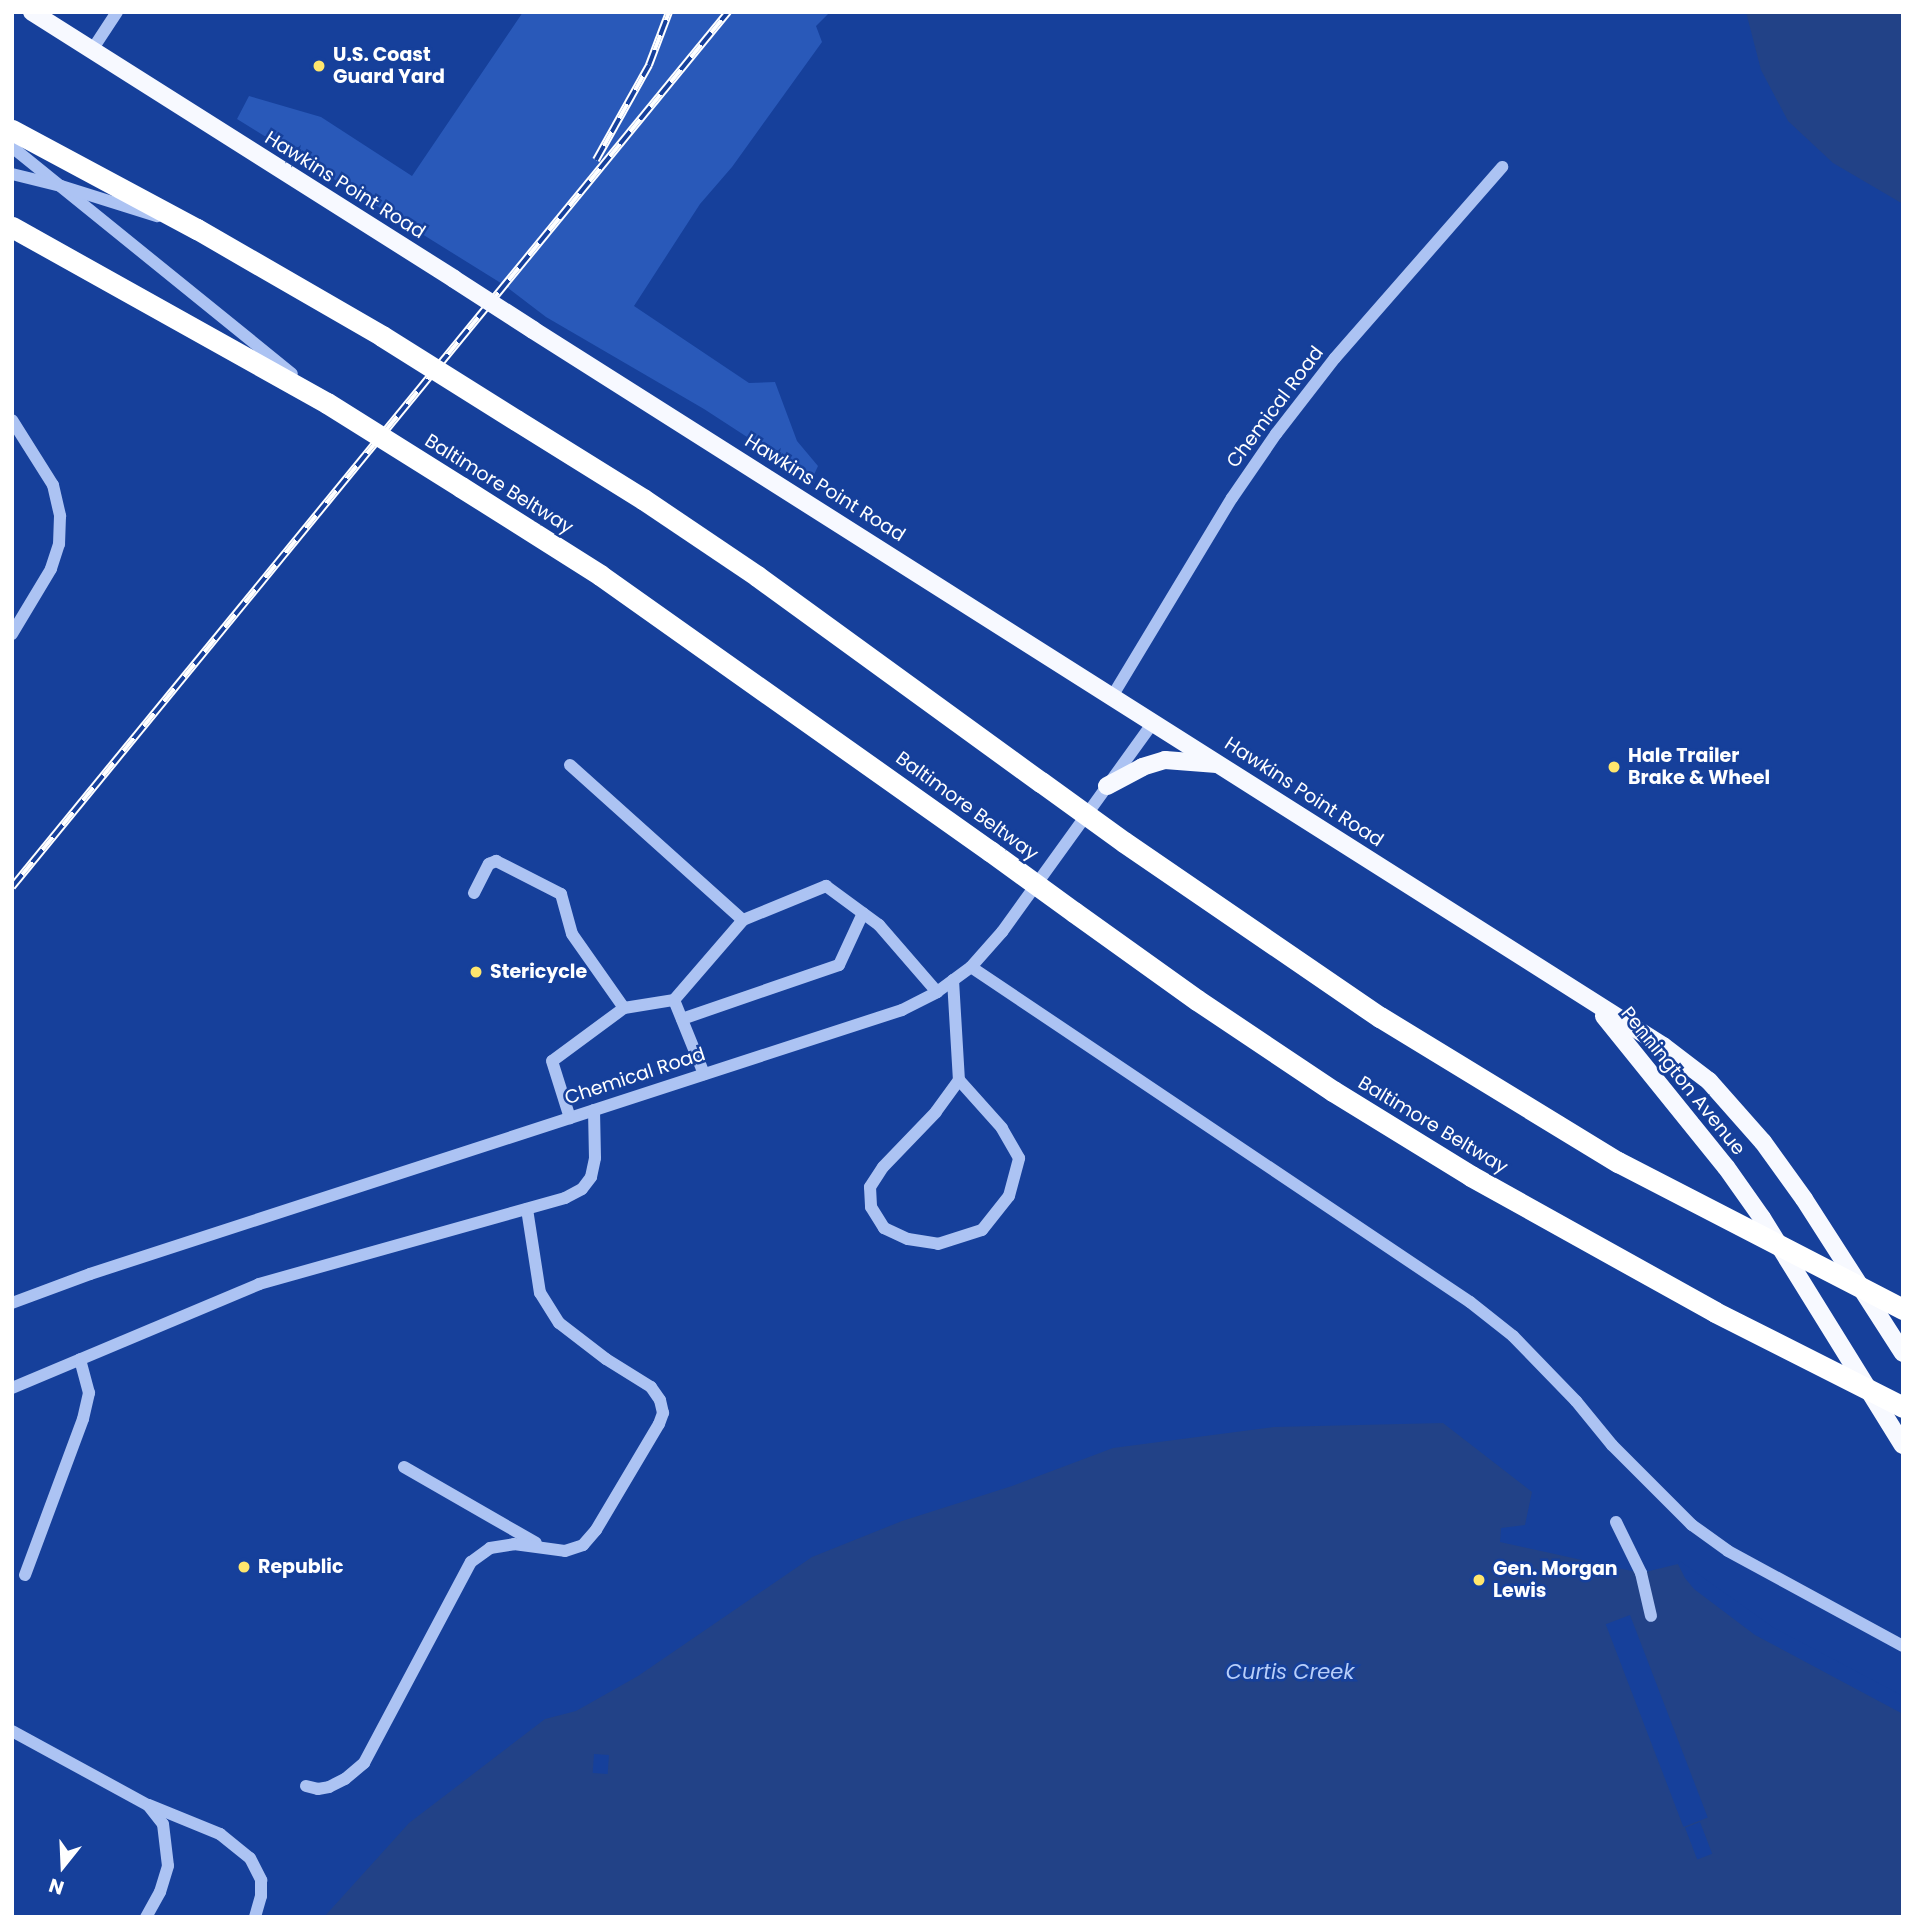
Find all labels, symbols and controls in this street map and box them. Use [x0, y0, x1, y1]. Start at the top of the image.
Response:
place label: U.S. Coast Guard Yard [333, 44, 445, 88]
marker: U.S. Coast Guard Yard [311, 58, 327, 74]
street label: Hawkins Point Road [261, 126, 429, 244]
street label: Chemical Road [1222, 342, 1328, 472]
street label: Baltimore Beltway [421, 429, 577, 539]
street label: Hawkins Point Road [741, 429, 909, 547]
street label: Hawkins Point Road [1220, 732, 1388, 852]
place label: Hale Trailer Brake & Wheel [1628, 745, 1770, 789]
street label: Baltimore Beltway [891, 747, 1043, 865]
marker: Hale Trailer Brake & Wheel [1606, 759, 1622, 775]
place label: Stericycle [490, 961, 587, 983]
marker: Stericycle [468, 964, 484, 980]
street label: Pennington Avenue [1616, 1002, 1750, 1160]
street label: Chemical Road [562, 1043, 708, 1109]
street label: Baltimore Beltway [1354, 1071, 1512, 1179]
place label: Republic [258, 1556, 343, 1578]
place label: Gen. Morgan Lewis [1493, 1558, 1618, 1602]
marker: Republic [236, 1559, 252, 1575]
marker: Gen. Morgan Lewis [1471, 1572, 1487, 1588]
water label: Curtis Creek [1226, 1659, 1354, 1685]
north arrow [28, 1831, 98, 1901]
text: N [45, 1871, 67, 1901]

